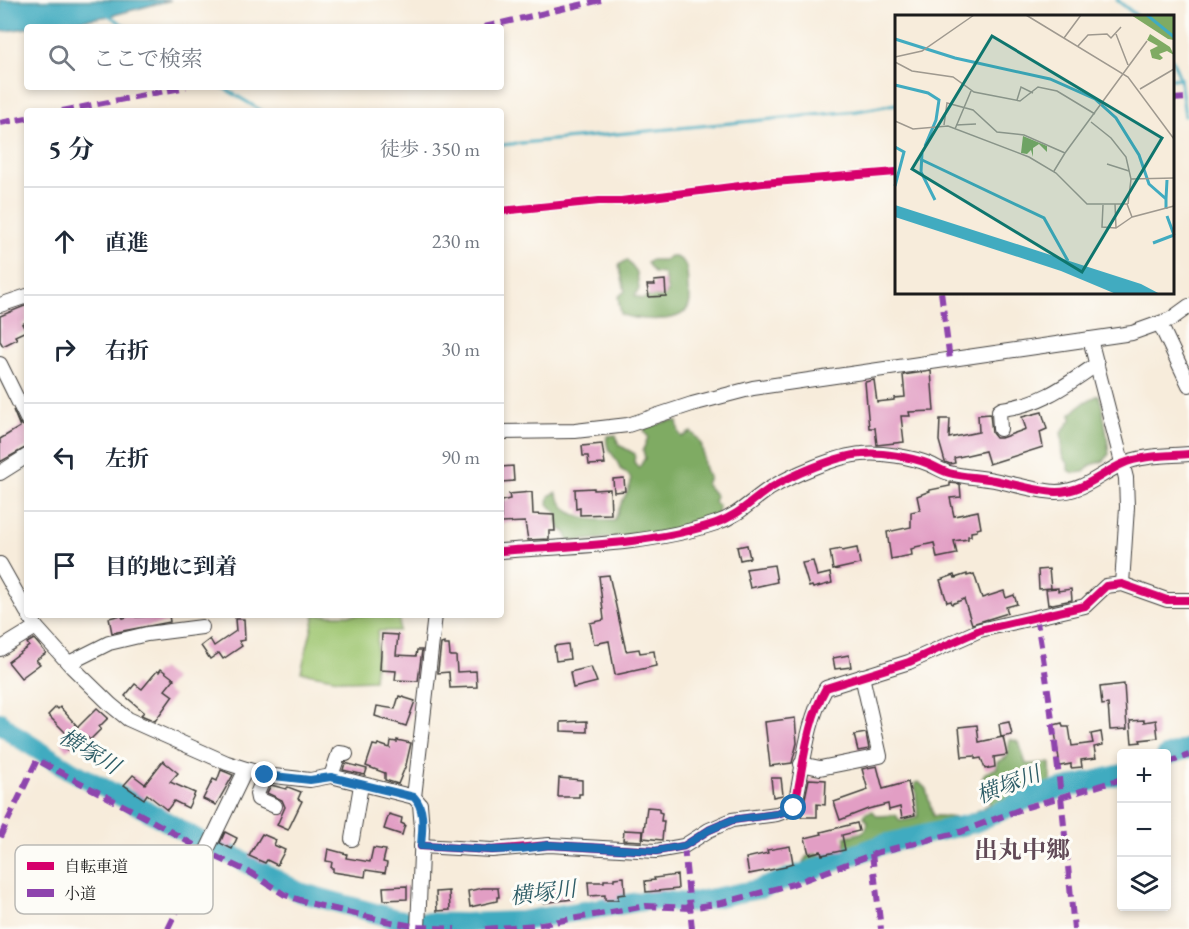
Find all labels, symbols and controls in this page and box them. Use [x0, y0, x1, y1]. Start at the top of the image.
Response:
inset map [895, 15, 1174, 294]
search box [24, 24, 504, 90]
icon: search [45, 41, 78, 74]
text: ここで検索 [93, 44, 203, 73]
text: 5 分 [48, 132, 94, 166]
text: 徒歩 · 350 m [380, 136, 480, 162]
icon: ahead [48, 225, 81, 258]
text: 直進 [105, 228, 149, 257]
text: 230 m [432, 228, 480, 254]
icon: right [48, 333, 81, 366]
text: 右折 [105, 336, 149, 365]
text: 30 m [441, 336, 480, 362]
icon: left [48, 441, 81, 474]
text: 左折 [105, 444, 149, 473]
text: 90 m [441, 444, 480, 470]
icon: arrive [48, 549, 81, 582]
text: 目的地に到着 [105, 552, 237, 581]
water label: 横塚川 [54, 722, 127, 782]
map controls [1117, 749, 1171, 911]
button: + [1117, 749, 1171, 803]
water label: 横塚川 [972, 758, 1046, 810]
route end [251, 761, 277, 787]
route start [780, 794, 806, 820]
button: − [1117, 803, 1171, 857]
district label: 出丸中郷 [974, 834, 1070, 865]
legend [15, 845, 213, 914]
text: 自転車道 [64, 856, 128, 877]
button: layers [1117, 857, 1171, 911]
water label: 横塚川 [509, 874, 580, 911]
text: 小道 [64, 883, 96, 904]

